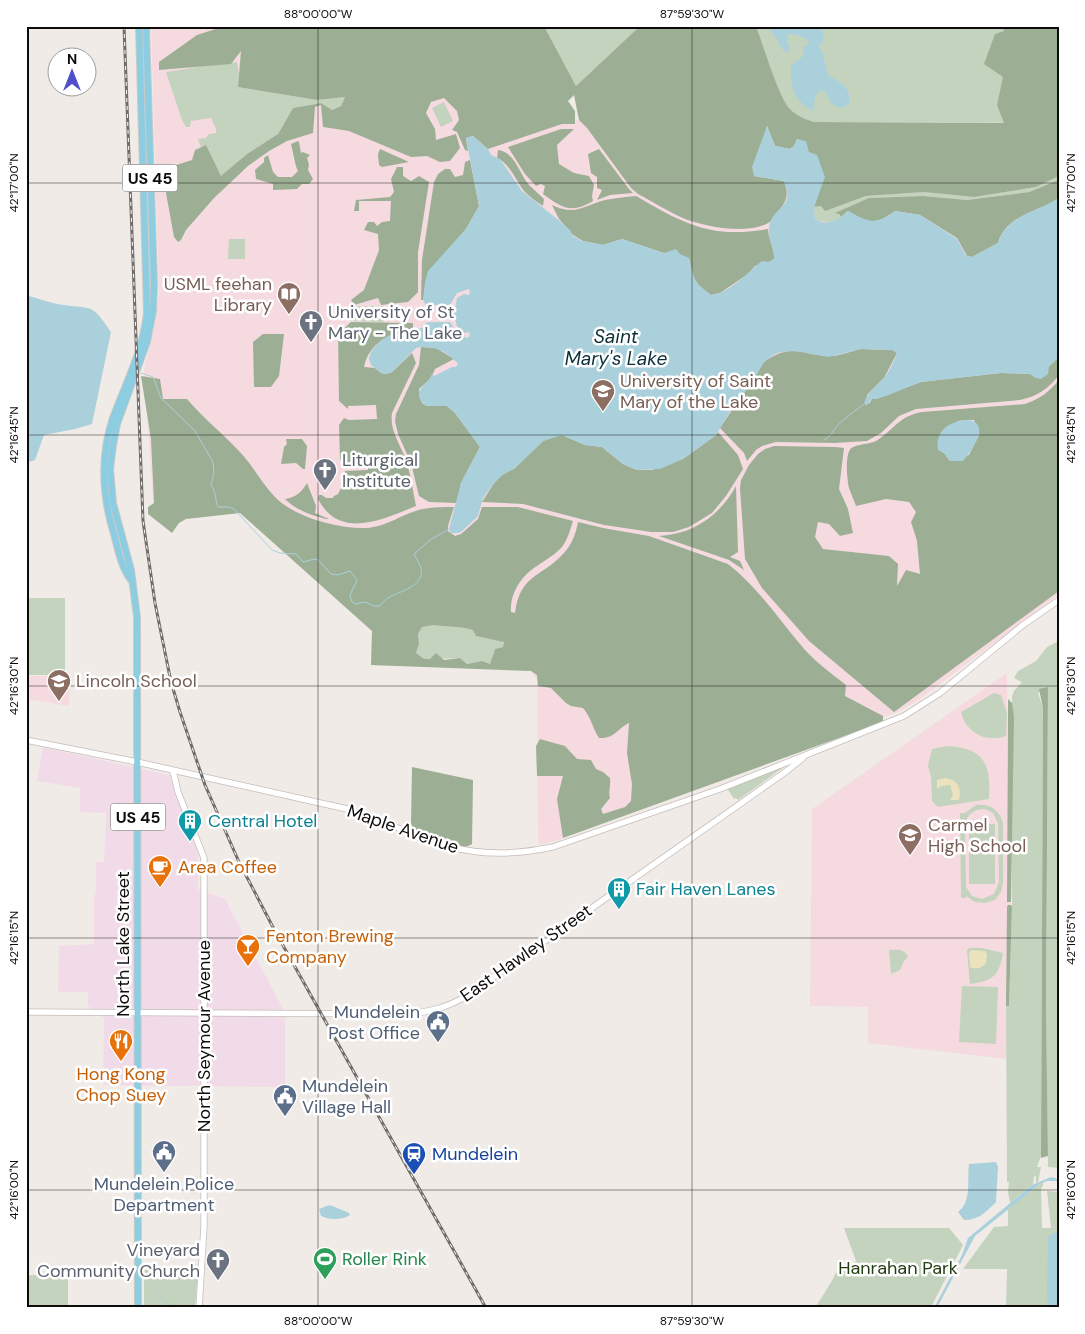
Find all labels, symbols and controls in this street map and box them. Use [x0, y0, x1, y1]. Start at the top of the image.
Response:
text: 88°00'00"W [284, 6, 353, 22]
text: 87°59'30"W [660, 6, 725, 22]
north arrow [48, 48, 98, 98]
text: N [67, 50, 77, 68]
text: 42°17'00"N [6, 154, 22, 212]
text: 42°17'00"N [1063, 154, 1079, 212]
road number: US 45 [122, 164, 178, 192]
place label: USML feehan Library [164, 272, 272, 317]
library icon: USML feehan Library [276, 281, 302, 315]
place label: University of St Mary - The Lake [328, 300, 462, 345]
church icon: University of St Mary - The Lake [298, 309, 324, 343]
water label: Saint Mary's Lake [565, 324, 667, 371]
place label: University of Saint Mary of the Lake [620, 369, 771, 414]
school or university icon: University of Saint Mary of the Lake [590, 378, 616, 412]
text: 42°16'45"N [6, 406, 22, 464]
text: 42°16'45"N [1063, 406, 1079, 464]
place label: Liturgical Institute [342, 448, 418, 493]
church icon: Liturgical Institute [312, 457, 338, 491]
text: 42°16'30"N [6, 657, 22, 715]
text: 42°16'30"N [1063, 657, 1079, 715]
school or university icon: Lincoln School [46, 668, 72, 702]
place label: Lincoln School [76, 669, 197, 693]
street label: Maple Avenue [344, 799, 462, 859]
road number: US 45 [110, 804, 166, 830]
building icon: Central Hotel [177, 808, 203, 842]
place label: Central Hotel [208, 809, 317, 833]
place label: Carmel High School [928, 813, 1026, 858]
school or university icon: Carmel High School [897, 822, 923, 856]
cafe icon: Area Coffee [147, 854, 173, 888]
place label: Area Coffee [178, 855, 277, 879]
street label: North Lake Street [111, 871, 135, 1017]
building icon: Fair Haven Lanes [606, 876, 632, 910]
place label: Fair Haven Lanes [636, 877, 776, 901]
street label: East Hawley Street [455, 899, 597, 1007]
text: 42°16'15"N [6, 911, 22, 965]
text: 42°16'15"N [1063, 911, 1079, 965]
place label: Fenton Brewing Company [266, 924, 394, 969]
bar icon: Fenton Brewing Company [235, 933, 261, 967]
street label: North Seymour Avenue [192, 940, 216, 1132]
place label: Mundelein Post Office [328, 1000, 420, 1045]
public building icon: Mundelein Post Office [425, 1009, 451, 1043]
restaurant icon: Hong Kong Chop Suey [108, 1028, 134, 1062]
place label: Hong Kong Chop Suey [76, 1062, 166, 1107]
place label: Mundelein Village Hall [302, 1074, 391, 1119]
public building icon: Mundelein Village Hall [272, 1083, 298, 1117]
public building icon: Mundelein Police Department [151, 1139, 177, 1173]
station icon: Mundelein [401, 1141, 427, 1175]
place label: Mundelein [432, 1142, 518, 1166]
text: 42°16'00"N [6, 1160, 22, 1220]
text: 42°16'00"N [1063, 1160, 1079, 1220]
place label: Mundelein Police Department [94, 1172, 234, 1217]
place label: Vineyard Community Church [37, 1238, 200, 1283]
sports icon: Roller Rink [312, 1246, 338, 1280]
church icon: Vineyard Community Church [205, 1247, 231, 1281]
place label: Roller Rink [342, 1247, 427, 1271]
park label: Hanrahan Park [838, 1256, 958, 1280]
text: 88°00'00"W [284, 1313, 353, 1329]
text: 87°59'30"W [660, 1313, 725, 1329]

